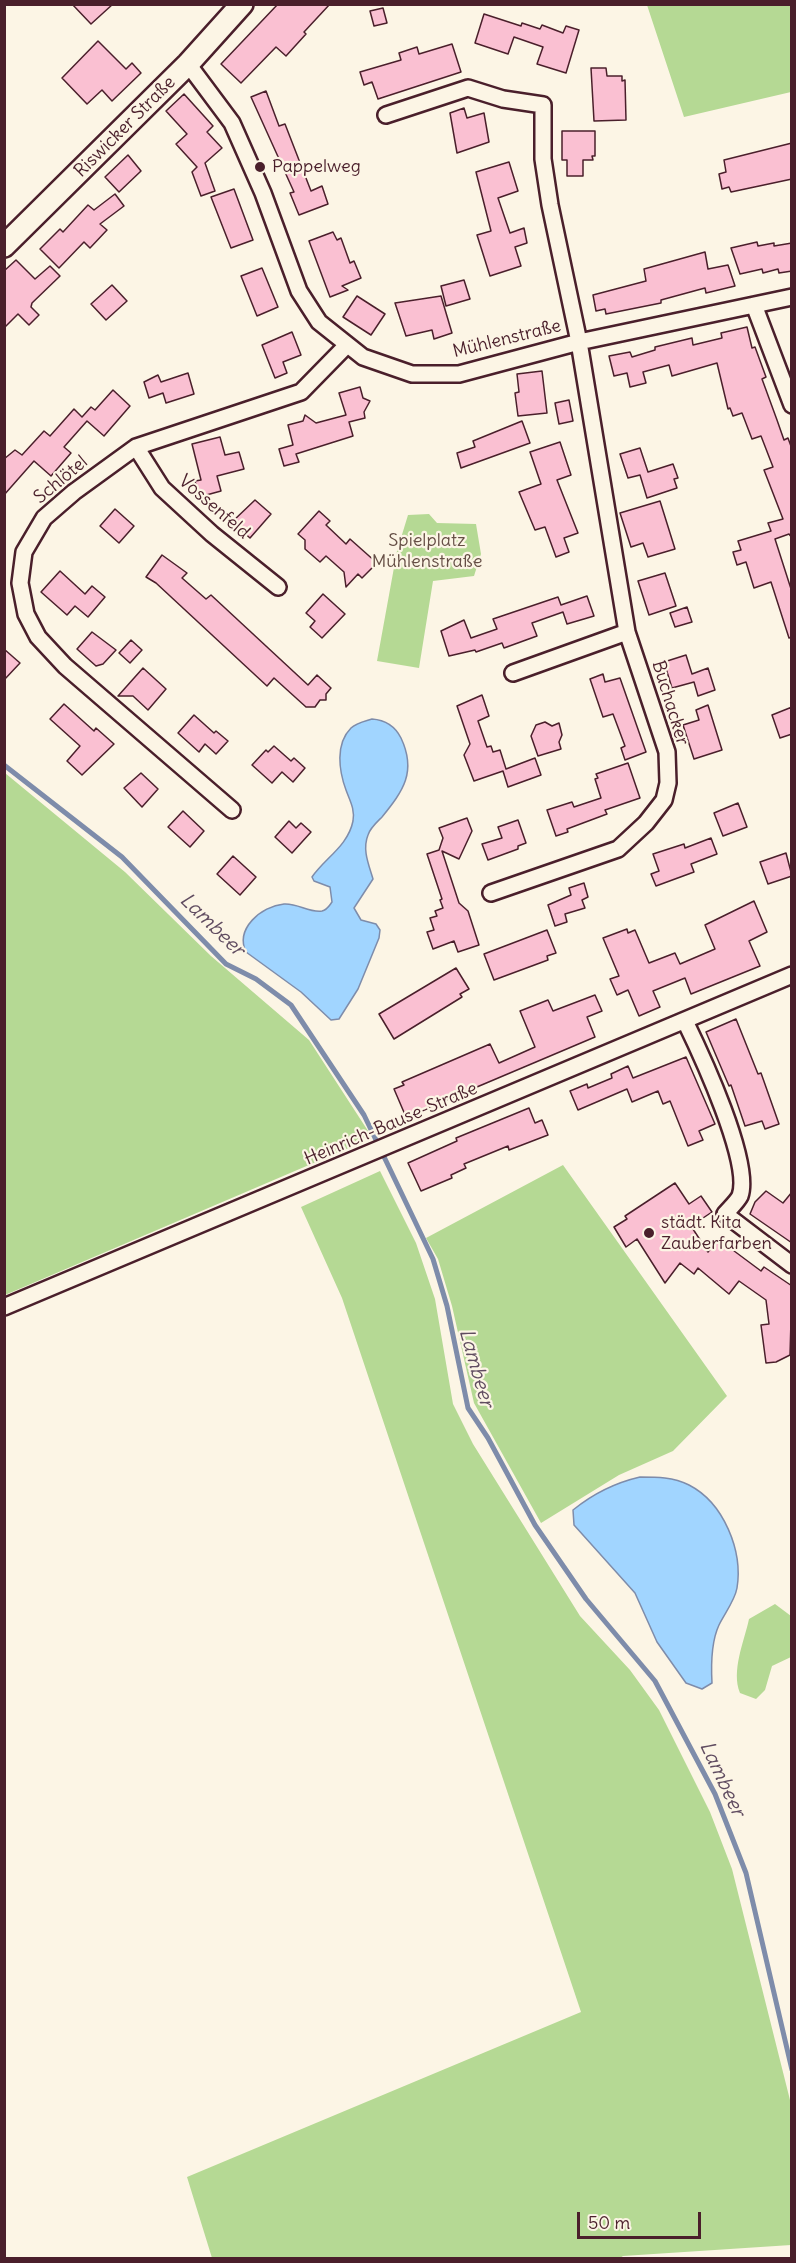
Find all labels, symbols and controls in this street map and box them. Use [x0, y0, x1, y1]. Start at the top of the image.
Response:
street label: Riswicker Straße [70, 72, 180, 182]
place label: Pappelweg [272, 156, 361, 178]
marker: Pappelweg [253, 160, 267, 174]
street label: Mühlenstraße [451, 315, 563, 363]
street label: Schlötel [30, 451, 92, 509]
street label: Vossenfeld [174, 470, 254, 544]
park label: Spielplatz Mühlenstraße [372, 530, 482, 572]
street label: Buchacker [647, 658, 693, 748]
water label: Lambeer [175, 888, 249, 962]
street label: Heinrich-Bause-Straße [301, 1078, 481, 1170]
place label: städt. Kita Zauberfarben [661, 1212, 772, 1254]
marker: städt. Kita Zauberfarben [642, 1226, 656, 1240]
water label: Lambeer [453, 1326, 499, 1410]
water label: Lambeer [694, 1737, 750, 1821]
scale bar [580, 2200, 704, 2238]
text: 50 m [588, 2211, 630, 2234]

